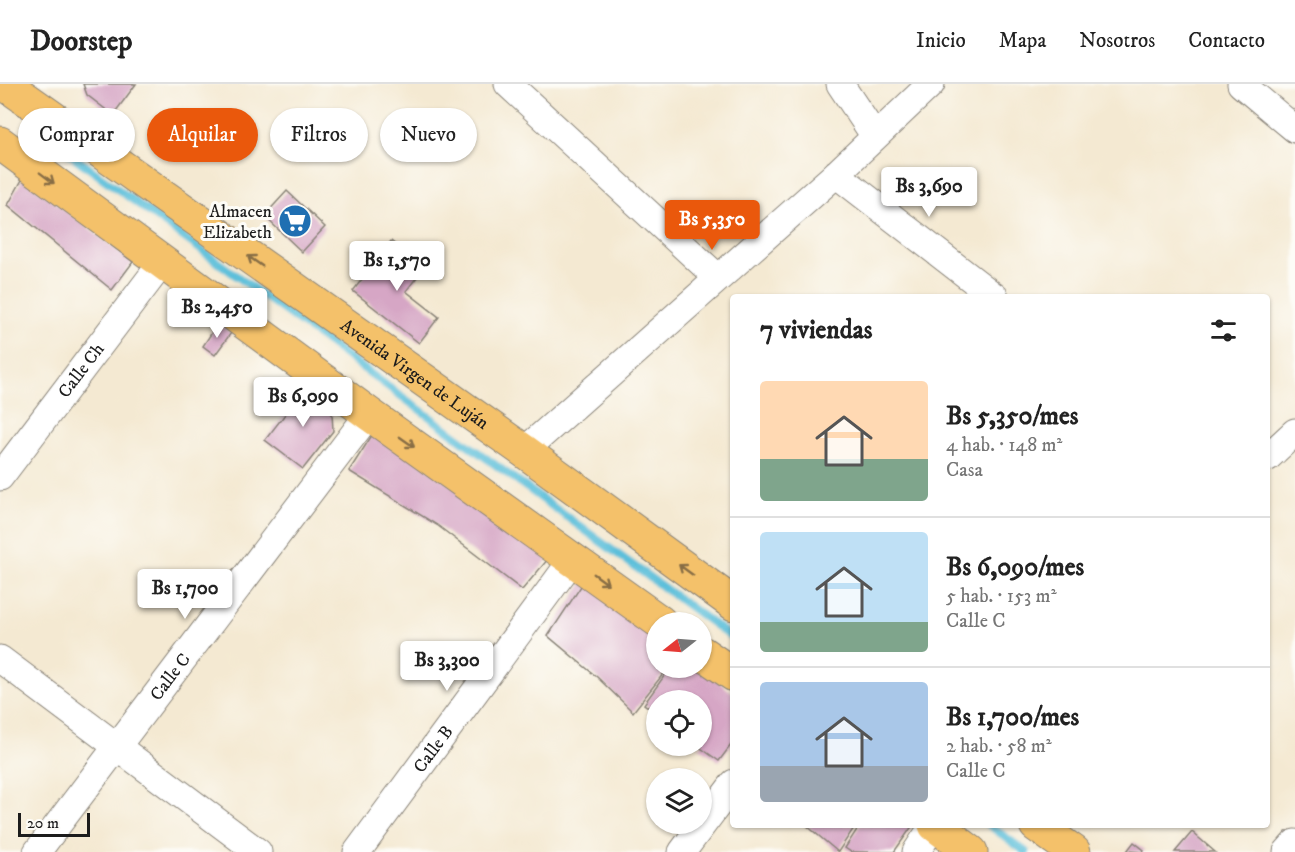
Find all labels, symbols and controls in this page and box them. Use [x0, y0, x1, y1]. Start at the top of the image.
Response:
text: Doorstep [30, 24, 132, 59]
text: Inicio [916, 28, 966, 54]
text: Mapa [999, 28, 1046, 54]
text: Nosotros [1079, 28, 1155, 54]
text: Contacto [1188, 28, 1265, 54]
chip: Comprar [18, 108, 135, 162]
chip: Alquilar [147, 108, 258, 162]
chip: Filtros [270, 108, 368, 162]
chip: Nuevo [380, 108, 477, 162]
pin: Bs 3,690 [867, 167, 991, 218]
one-way arrow [38, 171, 54, 184]
text: Bs 3,690 [895, 174, 963, 199]
pin: Bs 5,350 [650, 200, 774, 251]
place label: Almacen Elizabeth [203, 201, 273, 244]
supermarket icon: Almacen Elizabeth [277, 203, 313, 239]
text: Bs 5,350 [679, 207, 745, 232]
pin: Bs 1,570 [335, 241, 459, 292]
text: Bs 1,570 [363, 248, 431, 273]
one-way arrow [247, 255, 263, 267]
pin: Bs 2,450 [155, 288, 279, 339]
text: Bs 2,450 [181, 295, 253, 320]
text: 7 viviendas [760, 314, 873, 347]
icon: filters [1207, 314, 1240, 347]
street label: Avenida Virgen de Luján [336, 315, 493, 435]
street label: Calle Ch [54, 339, 110, 403]
pin: Bs 6,090 [241, 377, 365, 428]
text: Bs 6,090 [268, 384, 338, 409]
text: Bs 5,350/mes [946, 400, 1078, 433]
icon: home [808, 405, 880, 477]
text: 4 hab. · 148 m² [946, 433, 1062, 458]
one-way arrow [399, 436, 415, 448]
text: Casa [946, 458, 983, 483]
text: Bs 6,090/mes [946, 551, 1084, 584]
icon: home [808, 556, 880, 628]
one-way arrow [679, 564, 695, 576]
pin: Bs 1,700 [123, 569, 247, 620]
one-way arrow [592, 573, 608, 585]
text: Bs 1,700 [151, 576, 219, 601]
text: 5 hab. · 153 m² [946, 584, 1057, 609]
text: Calle C [946, 609, 1006, 634]
north arrow [646, 612, 712, 678]
map controls [646, 612, 712, 834]
pin: Bs 3,300 [385, 641, 509, 692]
text: Bs 3,300 [414, 648, 480, 673]
street label: Calle C [146, 649, 196, 705]
button: locate [646, 690, 712, 756]
text: Bs 1,700/mes [946, 701, 1079, 734]
icon: home [808, 706, 880, 778]
street label: Calle B [409, 722, 458, 777]
text: 2 hab. · 58 m² [946, 734, 1052, 759]
text: Calle C [946, 759, 1006, 784]
button: layers [646, 768, 712, 834]
scale bar [18, 810, 90, 838]
text: 20 m [27, 813, 59, 833]

